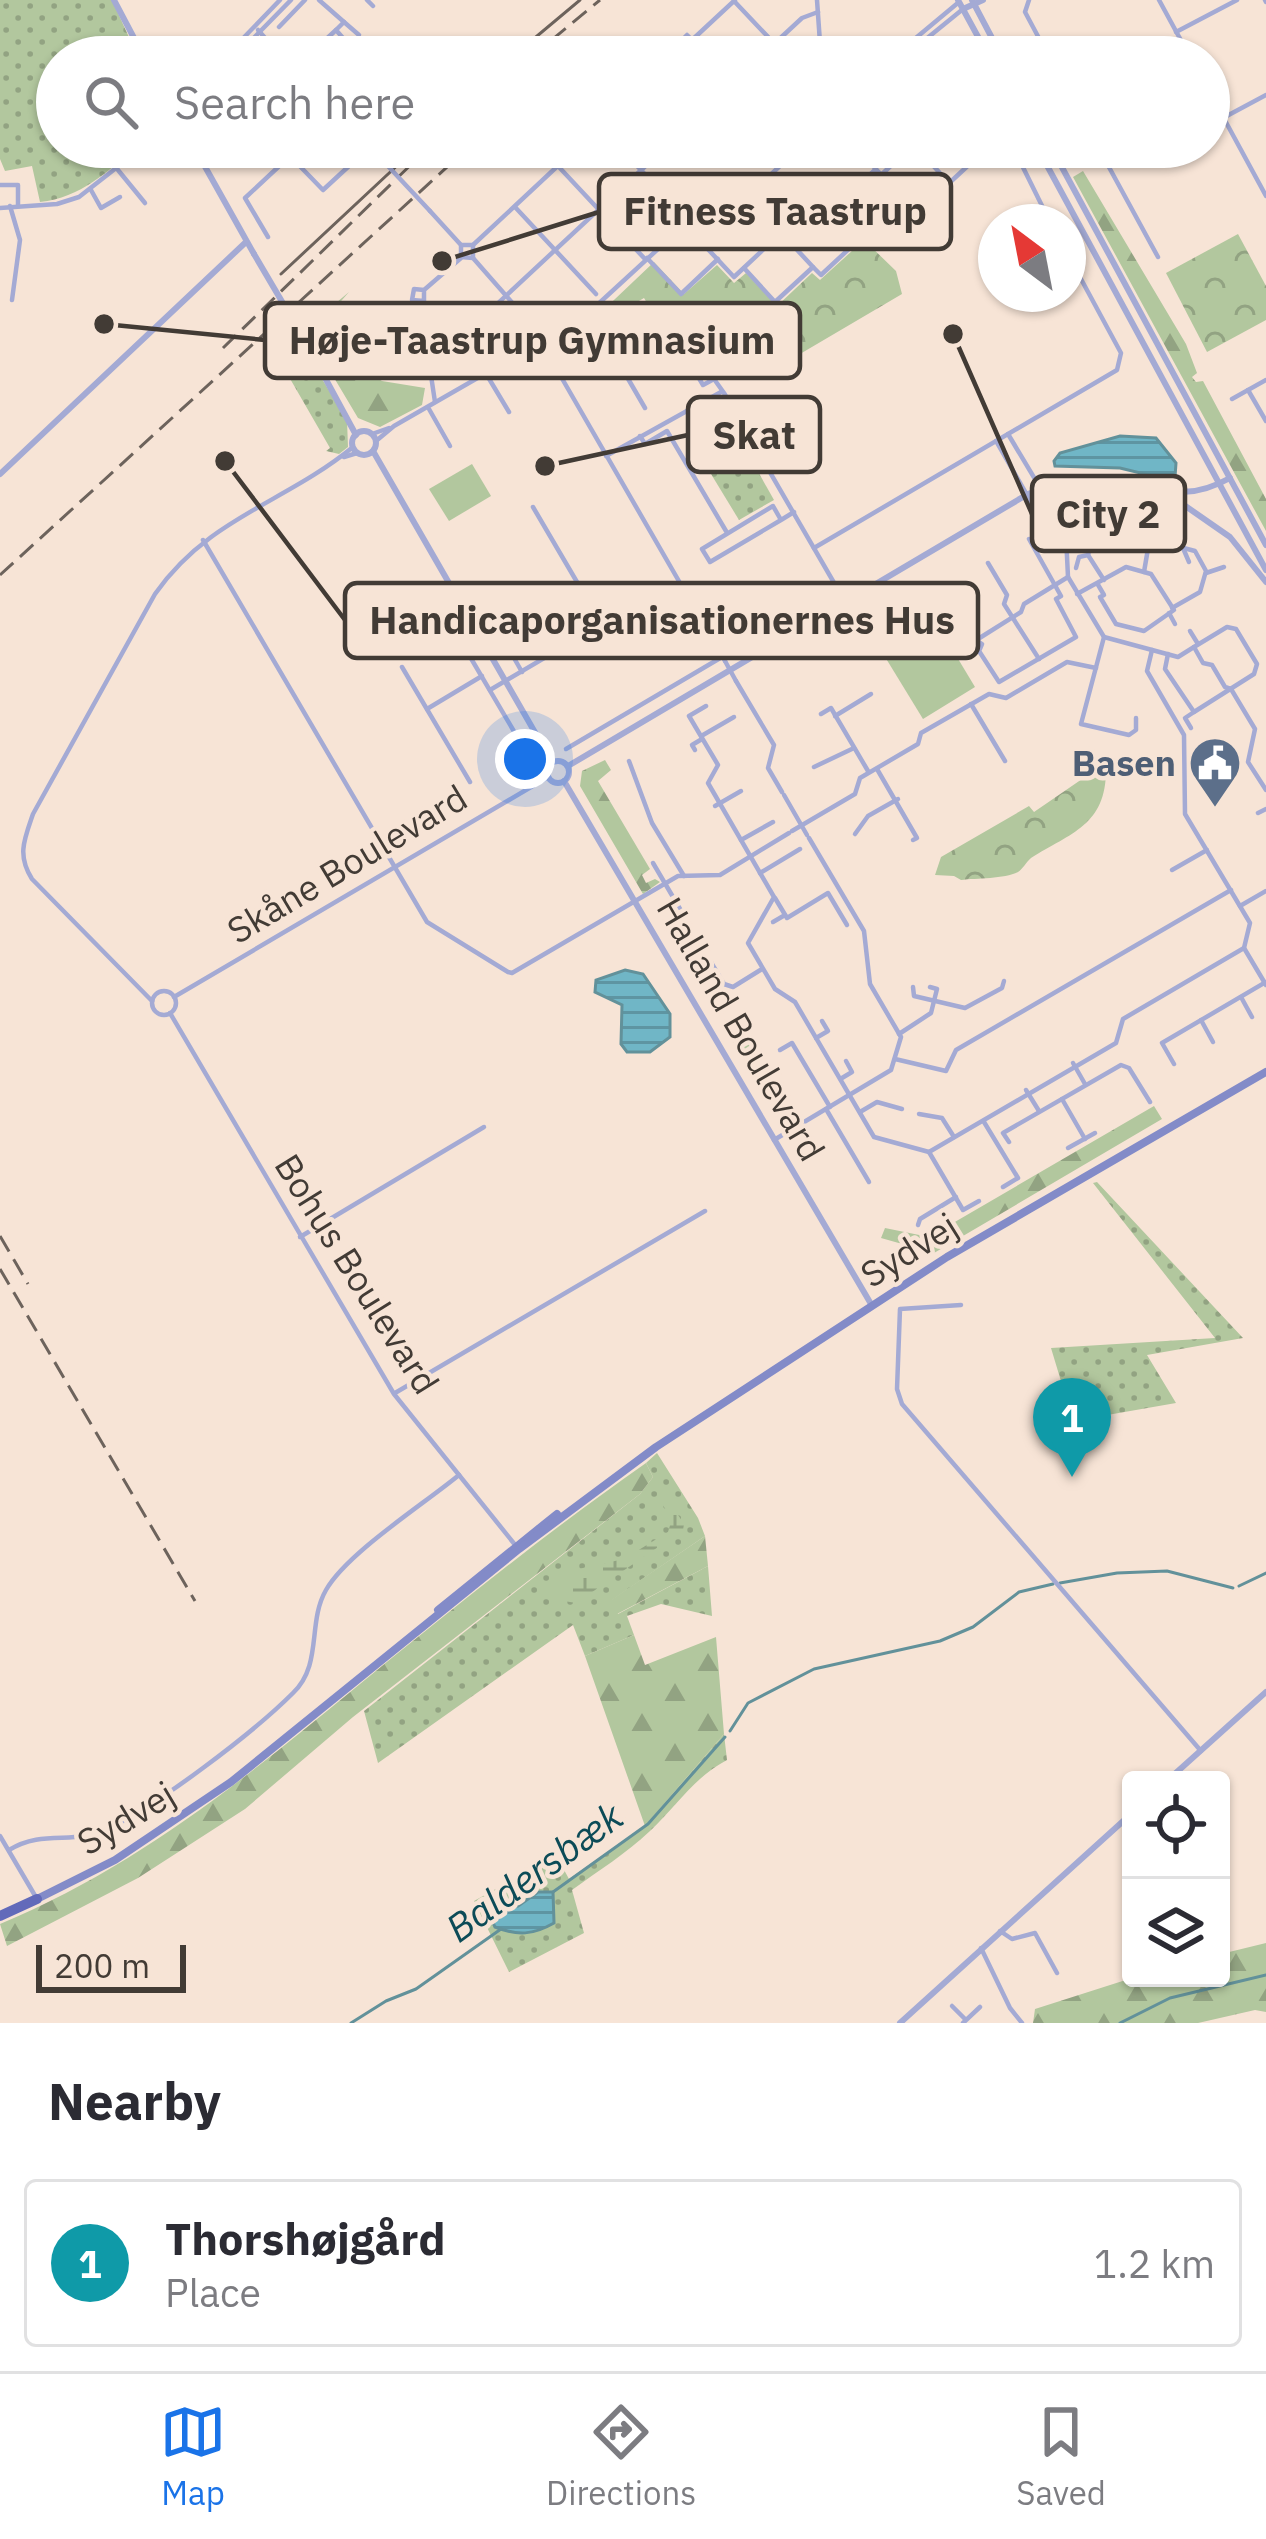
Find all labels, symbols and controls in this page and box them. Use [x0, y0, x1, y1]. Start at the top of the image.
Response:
search box [36, 36, 1230, 168]
icon: search [78, 69, 144, 135]
text: Search here [174, 73, 415, 131]
callout: Fitness Taastrup [599, 174, 951, 249]
text: Fitness Taastrup [623, 185, 927, 236]
north arrow [978, 204, 1086, 312]
callout: Høje-Taastrup Gymnasium [265, 303, 800, 378]
text: Høje-Taastrup Gymnasium [289, 314, 775, 365]
callout: Skat [688, 397, 820, 472]
text: Skat [712, 409, 796, 460]
callout: City 2 [1032, 476, 1185, 551]
text: City 2 [1056, 488, 1160, 539]
callout: Handicaporganisationernes Hus [345, 583, 978, 658]
text: Handicaporganisationernes Hus [369, 594, 955, 645]
your location [495, 729, 555, 789]
public building icon: Basen [1187, 735, 1243, 809]
place label: Basen [1072, 739, 1176, 786]
street label: Skåne Boulevard [218, 774, 475, 954]
street label: Halland Boulevard [647, 888, 836, 1169]
street label: Bohus Boulevard [265, 1145, 450, 1403]
street label: Sydvej [851, 1202, 966, 1298]
pin: 1 [1033, 1378, 1111, 1477]
street label: Sydvej [68, 1770, 183, 1865]
map controls [1122, 1771, 1230, 1987]
button: locate [1122, 1771, 1230, 1879]
water label: Baldersbæk [435, 1790, 633, 1953]
button: layers [1122, 1879, 1230, 1987]
scale bar [36, 1939, 186, 1992]
text: 200 m [54, 1944, 150, 1987]
text: Nearby [48, 2068, 221, 2134]
text: Thorshøjgård [165, 2209, 446, 2267]
text: 1 [78, 2238, 102, 2289]
text: 1.2 km [1094, 2238, 1215, 2289]
text: Place [165, 2267, 261, 2318]
tab: Map [160, 2399, 226, 2514]
tab: Directions [546, 2399, 696, 2514]
tab: Saved [1016, 2399, 1106, 2514]

